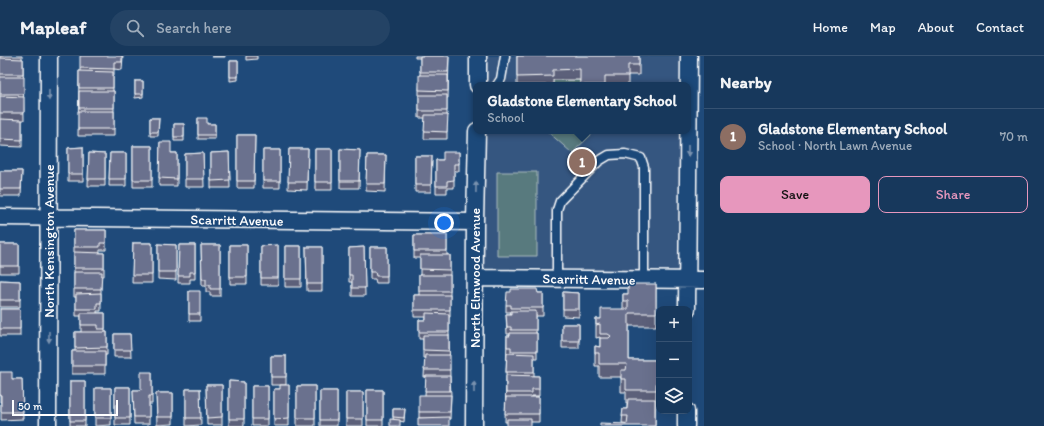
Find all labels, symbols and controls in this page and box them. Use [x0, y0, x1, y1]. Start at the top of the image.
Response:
search box [110, 10, 390, 46]
text: Mapleaf [20, 16, 86, 39]
icon: search [124, 17, 146, 39]
text: Search here [156, 19, 232, 37]
text: Home [813, 19, 848, 36]
text: Map [870, 19, 896, 36]
text: About [918, 19, 954, 36]
text: Contact [976, 19, 1024, 36]
text: Nearby [720, 72, 772, 92]
popup [473, 82, 691, 134]
one-way arrow [46, 89, 52, 102]
text: Gladstone Elementary School [487, 92, 677, 110]
text: School [487, 110, 524, 125]
text: Gladstone Elementary School [758, 120, 947, 138]
text: 1 [730, 129, 736, 144]
text: 70 m [1000, 129, 1028, 144]
text: School · North Lawn Avenue [758, 138, 912, 153]
one-way arrow [685, 145, 691, 158]
pin: 1 [569, 147, 595, 177]
street label: North Kensington Avenue [41, 164, 58, 318]
button: Save [720, 176, 870, 213]
button: Share [878, 176, 1028, 213]
one-way arrow [472, 181, 479, 193]
street label: North Elmwood Avenue [467, 208, 484, 348]
street label: Scarritt Avenue [190, 211, 284, 230]
your location [434, 213, 454, 233]
street label: Scarritt Avenue [542, 270, 636, 289]
map controls [656, 306, 692, 414]
button: + [656, 306, 692, 342]
one-way arrow [46, 331, 52, 344]
button: − [656, 342, 692, 378]
button: layers [656, 378, 692, 414]
one-way arrow [471, 380, 477, 393]
scale bar [12, 398, 118, 417]
text: 50 m [18, 400, 42, 413]

